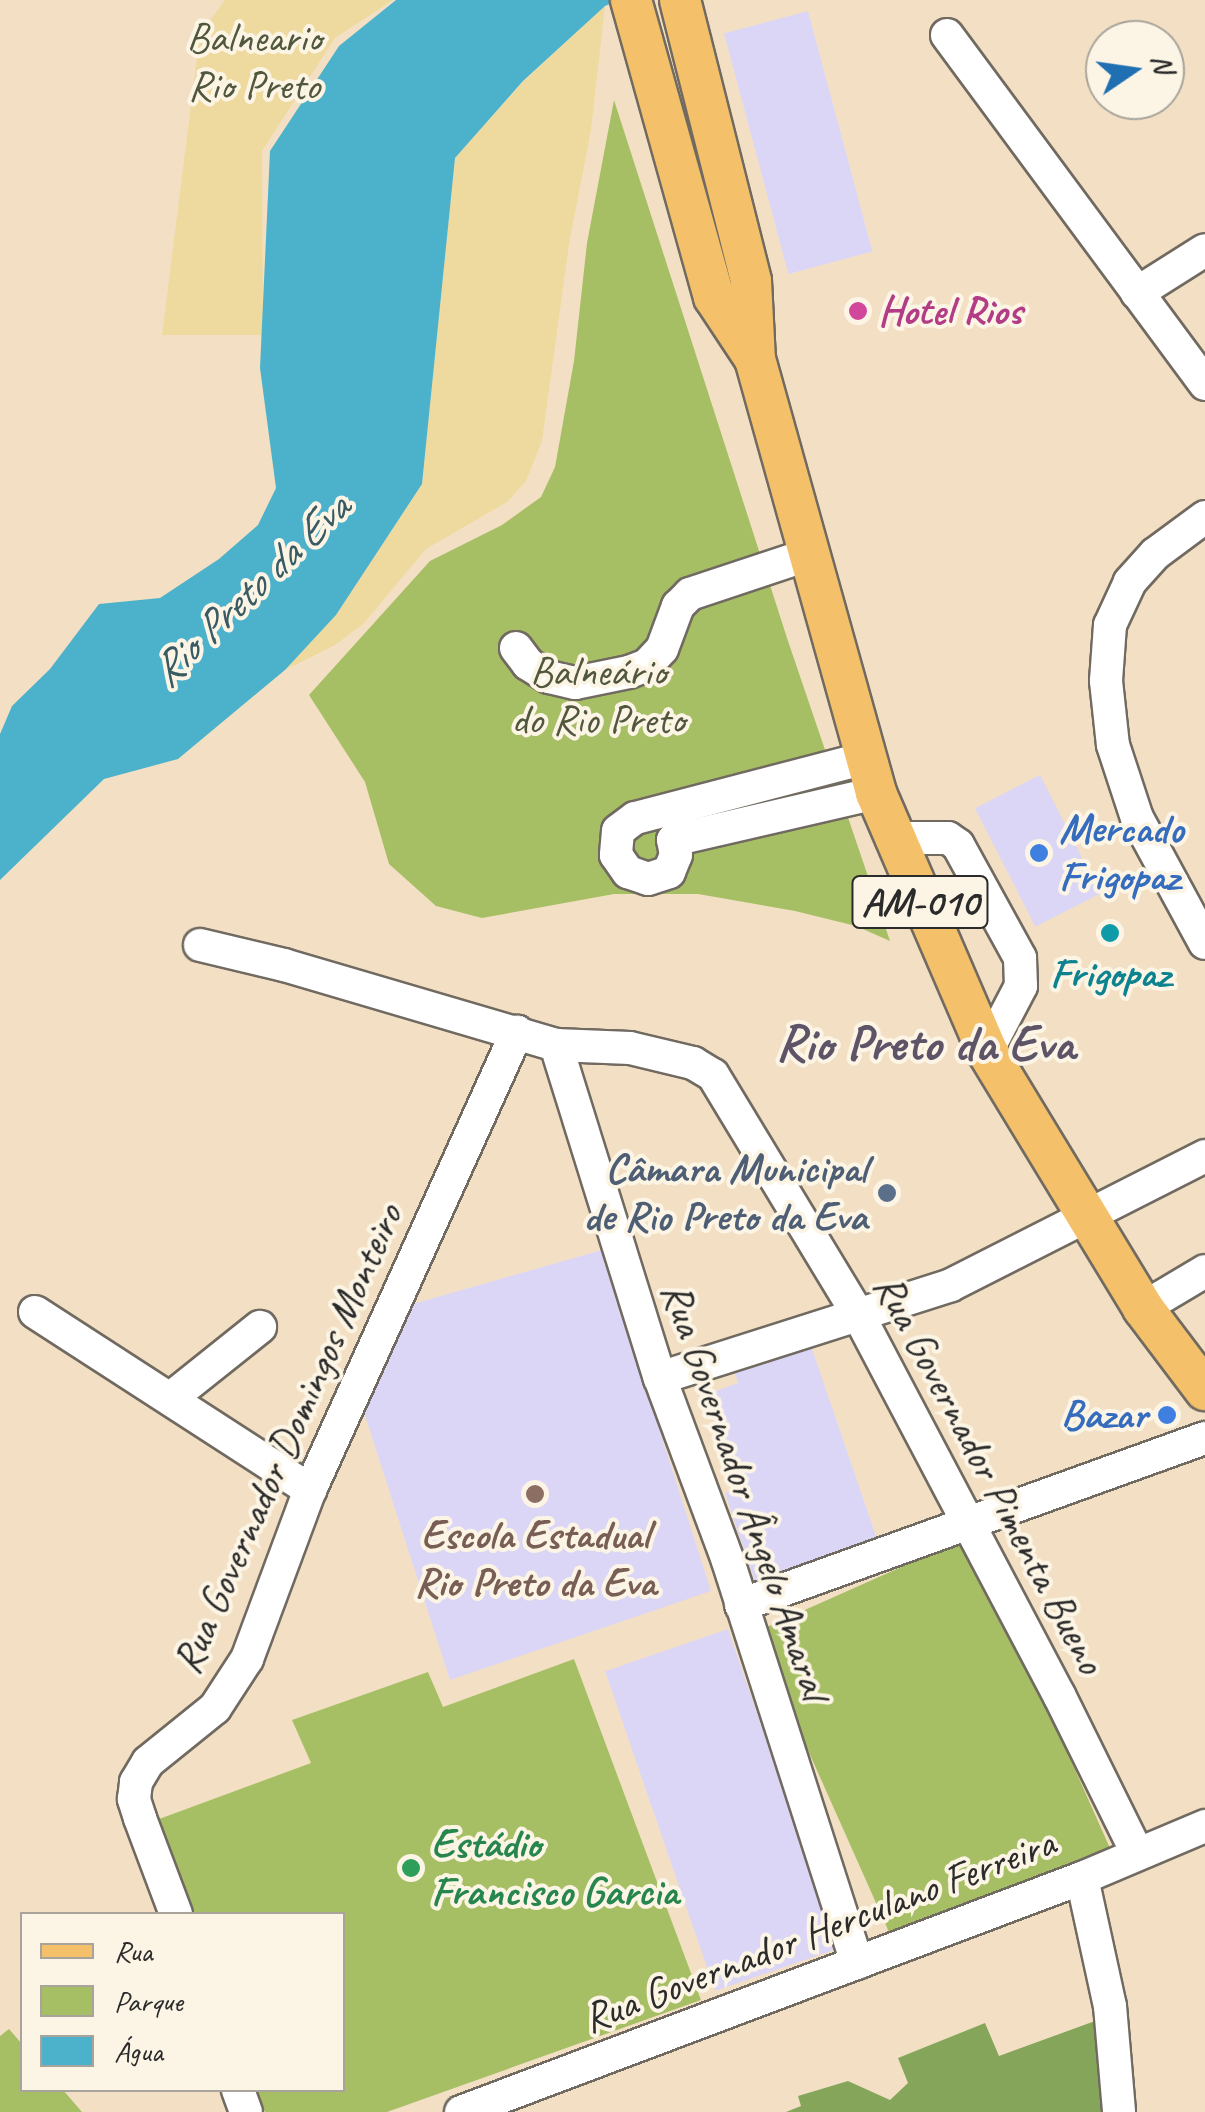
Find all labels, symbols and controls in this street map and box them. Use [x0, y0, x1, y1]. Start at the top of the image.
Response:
park label: Balneario Rio Preto [187, 13, 321, 111]
north arrow [1085, 20, 1185, 120]
text: N [1144, 51, 1182, 76]
place label: Hotel Rios [878, 286, 1024, 336]
marker: Hotel Rios [847, 300, 869, 322]
water label: Rio Preto da Eva [138, 481, 362, 699]
park label: Balneário do Rio Preto [511, 647, 685, 746]
place label: Mercado Frigopaz [1059, 804, 1183, 902]
marker: Mercado Frigopaz [1028, 842, 1050, 864]
road number: AM-010 [850, 867, 990, 937]
marker: Frigopaz [1099, 922, 1121, 944]
place label: Frigopaz [1050, 949, 1170, 999]
district label: Rio Preto da Eva [774, 1013, 1076, 1075]
place label: Câmara Municipal de Rio Preto da Eva [581, 1144, 867, 1242]
marker: Câmara Municipal de Rio Preto da Eva [876, 1182, 898, 1204]
street label: Rua Governador Domingos Monteiro [162, 1197, 414, 1681]
street label: Rua Governador Pimenta Bueno [862, 1266, 1116, 1682]
street label: Rua Governador Ângelo Amaral [650, 1276, 840, 1706]
place label: Bazar [1061, 1390, 1147, 1440]
marker: Bazar [1156, 1404, 1178, 1426]
marker: Escola Estadual Rio Preto da Eva [524, 1483, 546, 1505]
place label: Escola Estadual Rio Preto da Eva [413, 1510, 657, 1608]
street label: Rua Governador Herculano Ferreira [575, 1817, 1063, 2045]
place label: Estádio Francisco Garcia [431, 1819, 678, 1918]
marker: Estádio Francisco Garcia [400, 1857, 422, 1879]
legend [20, 1912, 345, 2092]
text: Rua [114, 1932, 152, 1970]
text: Parque [114, 1982, 183, 2020]
text: Água [114, 2032, 163, 2070]

